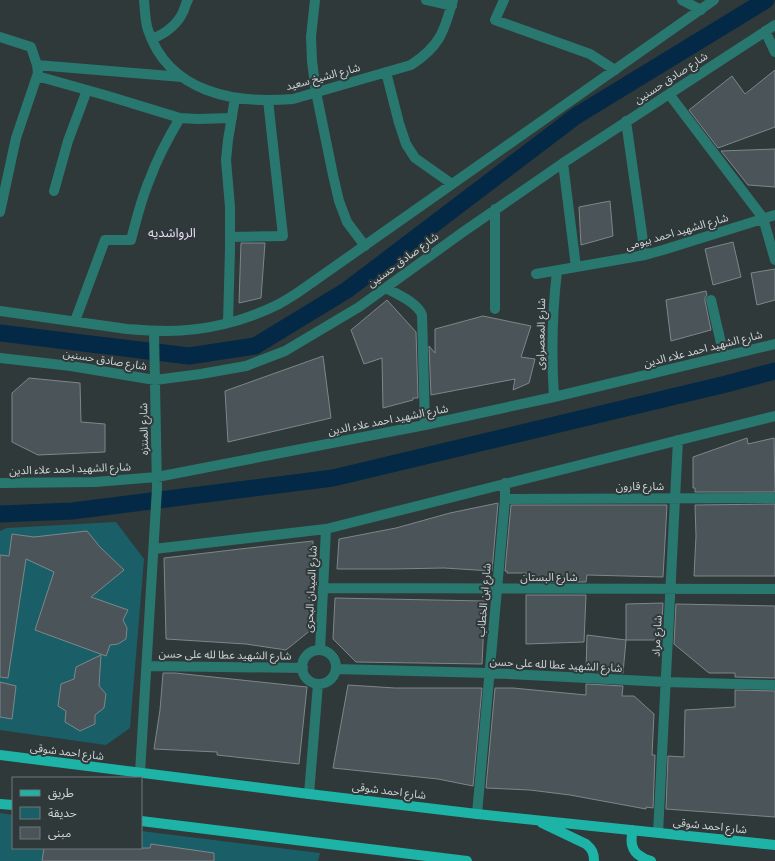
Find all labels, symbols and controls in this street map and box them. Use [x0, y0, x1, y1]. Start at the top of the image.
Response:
street label: شارع صادق حسنين [632, 49, 711, 107]
street label: شارع الشيخ سعيد [284, 61, 362, 94]
street label: شارع الشهيد احمد بيومى [624, 211, 731, 254]
district label: الرواشديه [148, 225, 196, 241]
street label: شارع صادق حسنين [365, 230, 442, 291]
street label: شارع المعصراوى [534, 298, 549, 370]
street label: شارع الشهيد احمد علاء الدين [642, 328, 764, 371]
street label: شارع صادق حسنين [62, 347, 148, 374]
street label: شارع الشهيد احمد علاء الدين [327, 402, 450, 439]
street label: شارع المنتزه [137, 403, 152, 455]
street label: شارع الشهيد احمد علاء الدين [9, 460, 132, 479]
street label: شارع قارون [616, 480, 665, 494]
street label: شارع الميدان البحرى [302, 545, 321, 633]
street label: شارع ابن الخطاب [474, 562, 495, 638]
street label: شارع البستان [520, 571, 578, 585]
street label: شارع مراد [649, 615, 666, 657]
street label: شارع الشهيد عطا لله على حسن [159, 647, 292, 664]
street label: شارع الشهيد عطا لله على حسن [489, 655, 623, 676]
street label: شارع احمد شوقى [29, 741, 105, 764]
legend [12, 777, 142, 849]
street label: شارع احمد شوقى [351, 780, 427, 803]
text: طريق [48, 786, 74, 801]
text: حديقة [48, 806, 77, 821]
street label: شارع احمد شوقى [672, 816, 748, 837]
text: مبنى [48, 826, 71, 841]

